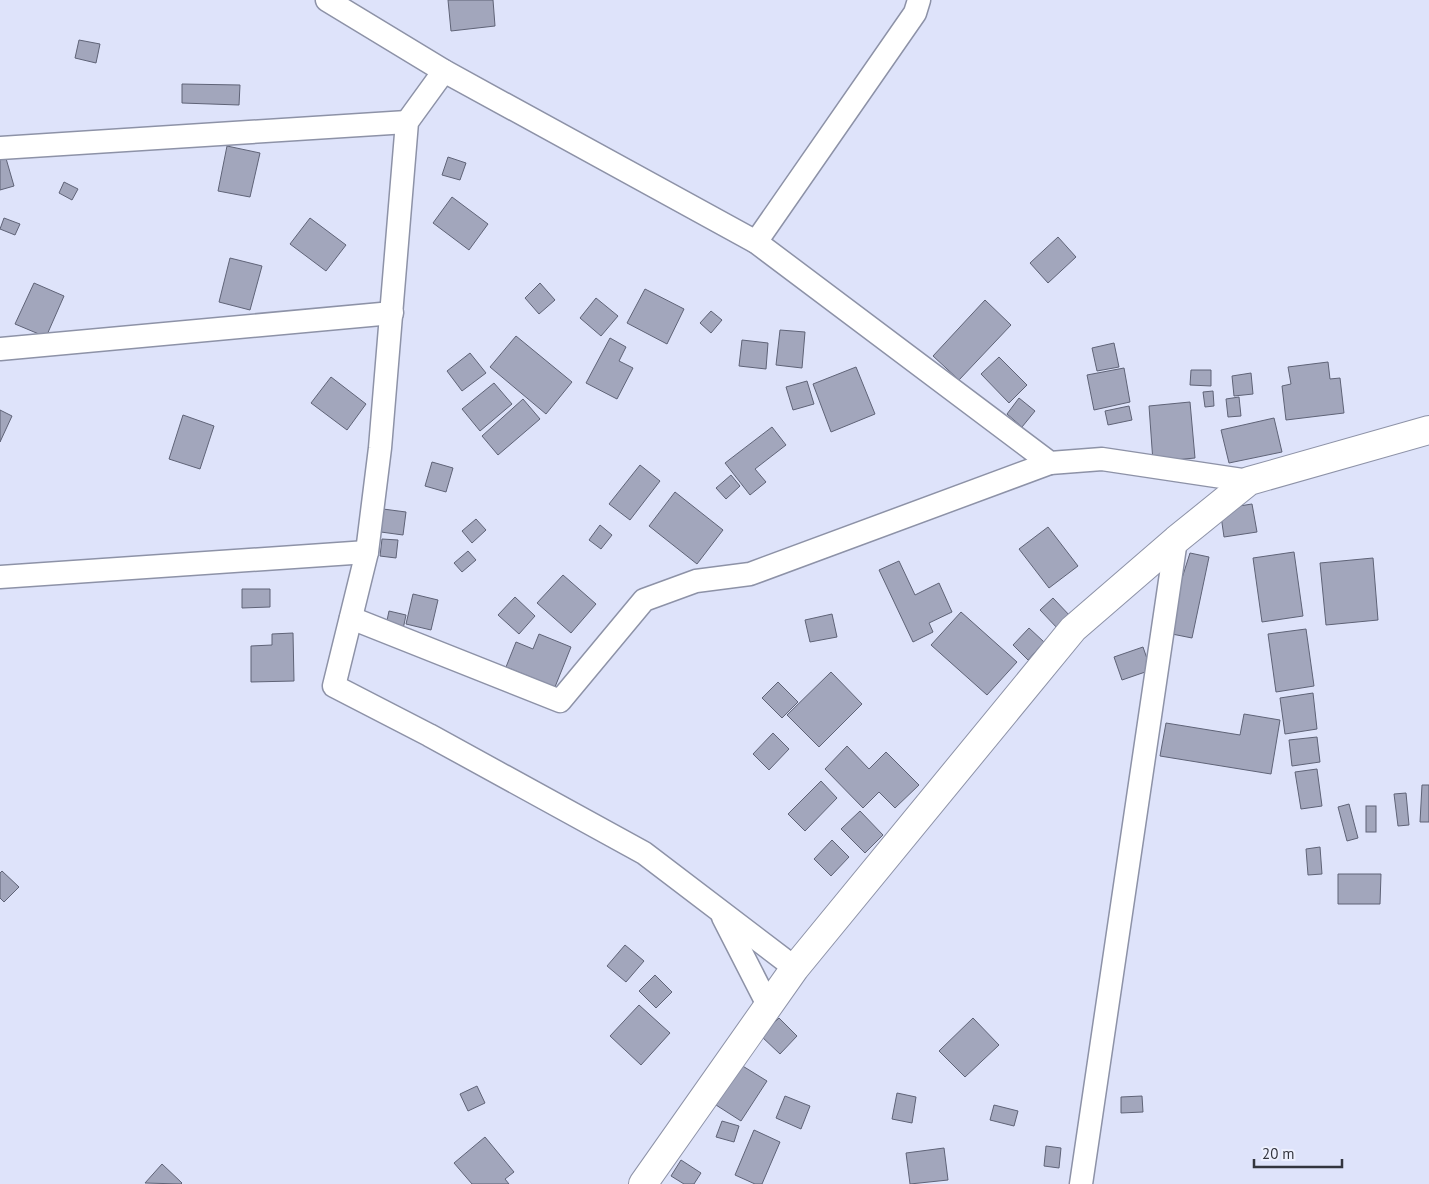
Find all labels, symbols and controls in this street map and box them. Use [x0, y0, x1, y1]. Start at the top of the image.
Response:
scale bar [1254, 1136, 1342, 1168]
text: 20 m [1262, 1144, 1295, 1163]

